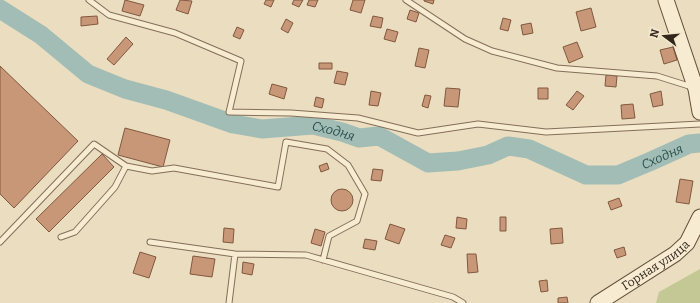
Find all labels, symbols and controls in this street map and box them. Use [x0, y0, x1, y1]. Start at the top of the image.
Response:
north arrow [644, 16, 684, 56]
text: N [647, 27, 662, 39]
water label: Сходня [311, 118, 357, 144]
water label: Сходня [639, 140, 685, 172]
street label: Горная улица [619, 237, 693, 293]

